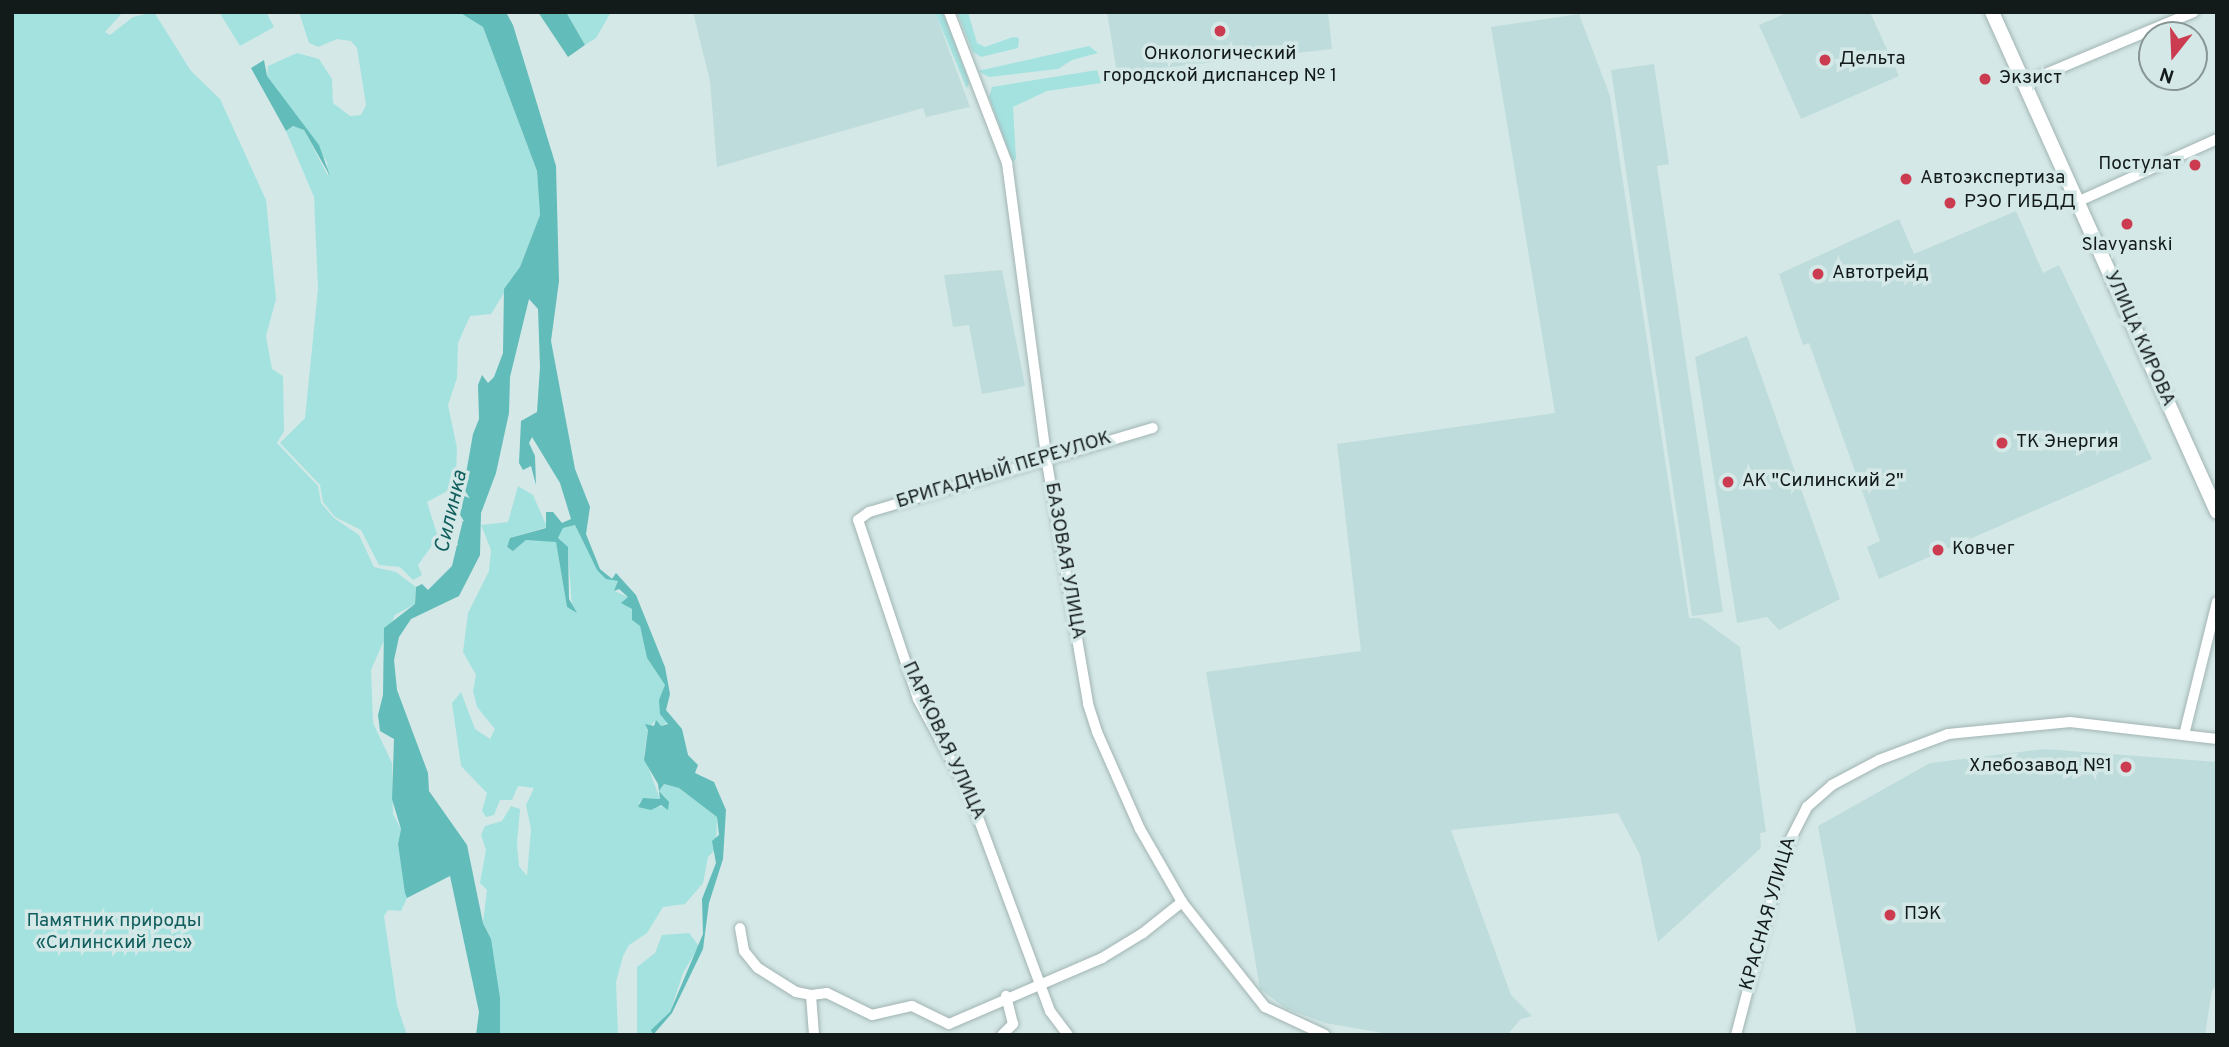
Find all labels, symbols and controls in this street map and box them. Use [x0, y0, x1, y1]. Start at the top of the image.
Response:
marker: Онкологический городской диспансер № 1 [1210, 21, 1230, 41]
north arrow [2138, 21, 2208, 91]
place label: Онкологический городской диспансер № 1 [1103, 44, 1337, 88]
place label: Дельта [1839, 49, 1905, 71]
marker: Дельта [1817, 52, 1833, 68]
text: N [2157, 61, 2177, 88]
place label: Экзист [1999, 68, 2062, 90]
marker: Экзист [1977, 71, 1993, 87]
place label: Постулат [2098, 154, 2181, 176]
marker: Постулат [2187, 157, 2203, 173]
place label: Автоэкспертиза [1920, 168, 2065, 190]
marker: Автоэкспертиза [1898, 171, 1914, 187]
place label: РЭО ГИБДД [1964, 192, 2076, 214]
marker: РЭО ГИБДД [1942, 195, 1958, 211]
marker: Slavyanski [2119, 216, 2135, 232]
place label: Slavyanski [2081, 235, 2173, 257]
place label: Автотрейд [1832, 263, 1929, 285]
marker: Автотрейд [1810, 266, 1826, 282]
street label: УЛИЦА КИРОВА [2099, 267, 2179, 411]
street label: БРИГАДНЫЙ ПЕРЕУЛОК [894, 427, 1114, 515]
place label: ТК Энергия [2016, 432, 2118, 454]
marker: ТК Энергия [1994, 435, 2010, 451]
water label: Силинка [430, 468, 474, 556]
place label: АК "Силинский 2" [1742, 471, 1904, 493]
marker: АК "Силинский 2" [1720, 474, 1736, 490]
street label: БАЗОВАЯ УЛИЦА [1039, 481, 1089, 641]
place label: Ковчег [1952, 539, 2015, 561]
marker: Ковчег [1930, 542, 1946, 558]
street label: ПАРКОВАЯ УЛИЦА [896, 658, 990, 824]
place label: Хлебозавод №1 [1969, 756, 2112, 778]
marker: Хлебозавод №1 [2118, 759, 2134, 775]
street label: КРАСНАЯ УЛИЦА [1736, 835, 1802, 993]
place label: ПЭК [1904, 904, 1942, 926]
marker: ПЭК [1882, 907, 1898, 923]
park label: Памятник природы «Силинский лес» [26, 911, 202, 955]

